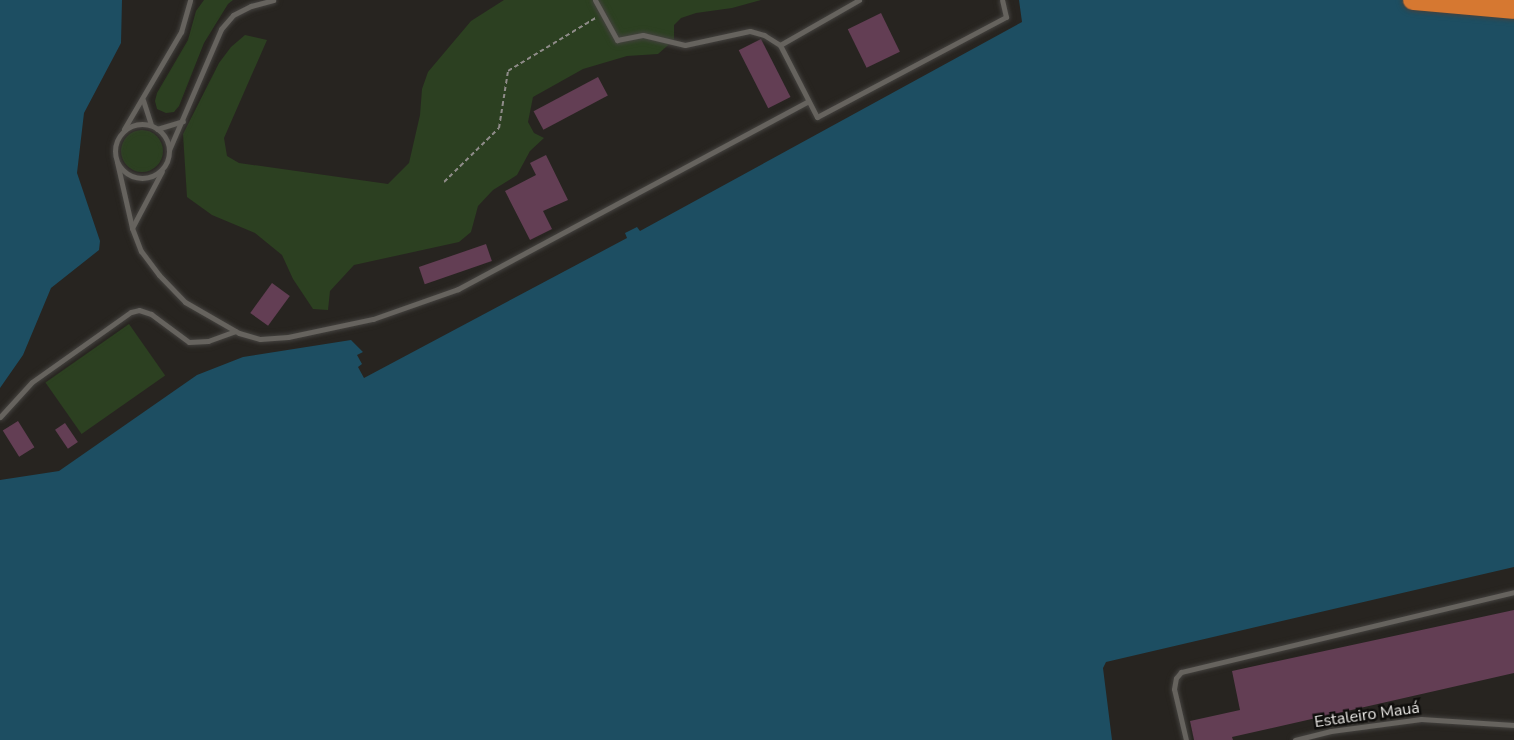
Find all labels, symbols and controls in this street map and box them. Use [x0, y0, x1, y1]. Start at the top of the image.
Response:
street label: Estaleiro Mauá [1313, 698, 1421, 732]

